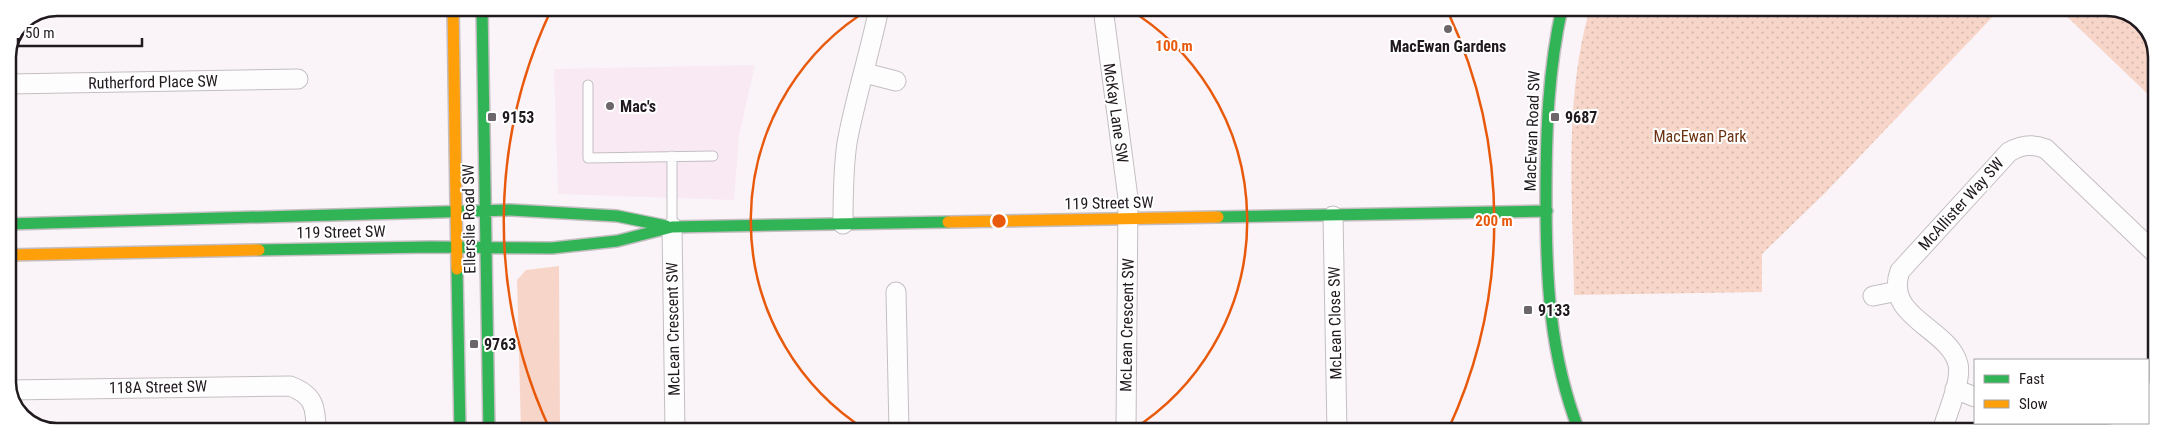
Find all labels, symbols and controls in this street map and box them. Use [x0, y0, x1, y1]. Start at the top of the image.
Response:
scale bar [18, 15, 141, 47]
marker: MacEwan Gardens [1442, 23, 1454, 35]
text: 50 m [25, 24, 55, 42]
text: 100 m [1155, 37, 1193, 55]
place label: MacEwan Gardens [1390, 37, 1506, 56]
street label: McKay Lane SW [1100, 62, 1132, 164]
street label: MacEwan Road SW [1520, 70, 1544, 192]
street label: Rutherford Place SW [88, 71, 218, 93]
place label: Mac's [620, 97, 656, 116]
marker: Mac's [604, 100, 616, 112]
place label: 9153 [502, 108, 534, 127]
place label: 9687 [1565, 108, 1597, 127]
marker: 9153 [486, 111, 498, 123]
marker: 9687 [1549, 111, 1561, 123]
park label: MacEwan Park [1654, 127, 1747, 146]
street label: McAllister Way SW [1914, 154, 2008, 254]
street label: Ellerslie Road SW [459, 164, 479, 274]
street label: 119 Street SW [1064, 193, 1154, 213]
centre of rings [990, 212, 1008, 230]
text: 200 m [1475, 212, 1513, 230]
street label: 119 Street SW [296, 222, 386, 242]
street label: McLean Crescent SW [1116, 258, 1138, 392]
street label: McLean Crescent SW [662, 262, 684, 396]
street label: McLean Close SW [1325, 266, 1345, 380]
place label: 9133 [1538, 301, 1570, 320]
marker: 9133 [1522, 304, 1534, 316]
place label: 9763 [484, 335, 516, 354]
marker: 9763 [468, 338, 480, 350]
legend [1974, 359, 2149, 424]
text: Fast [2019, 370, 2044, 388]
street label: 118A Street SW [109, 377, 207, 397]
text: Slow [2019, 395, 2048, 413]

